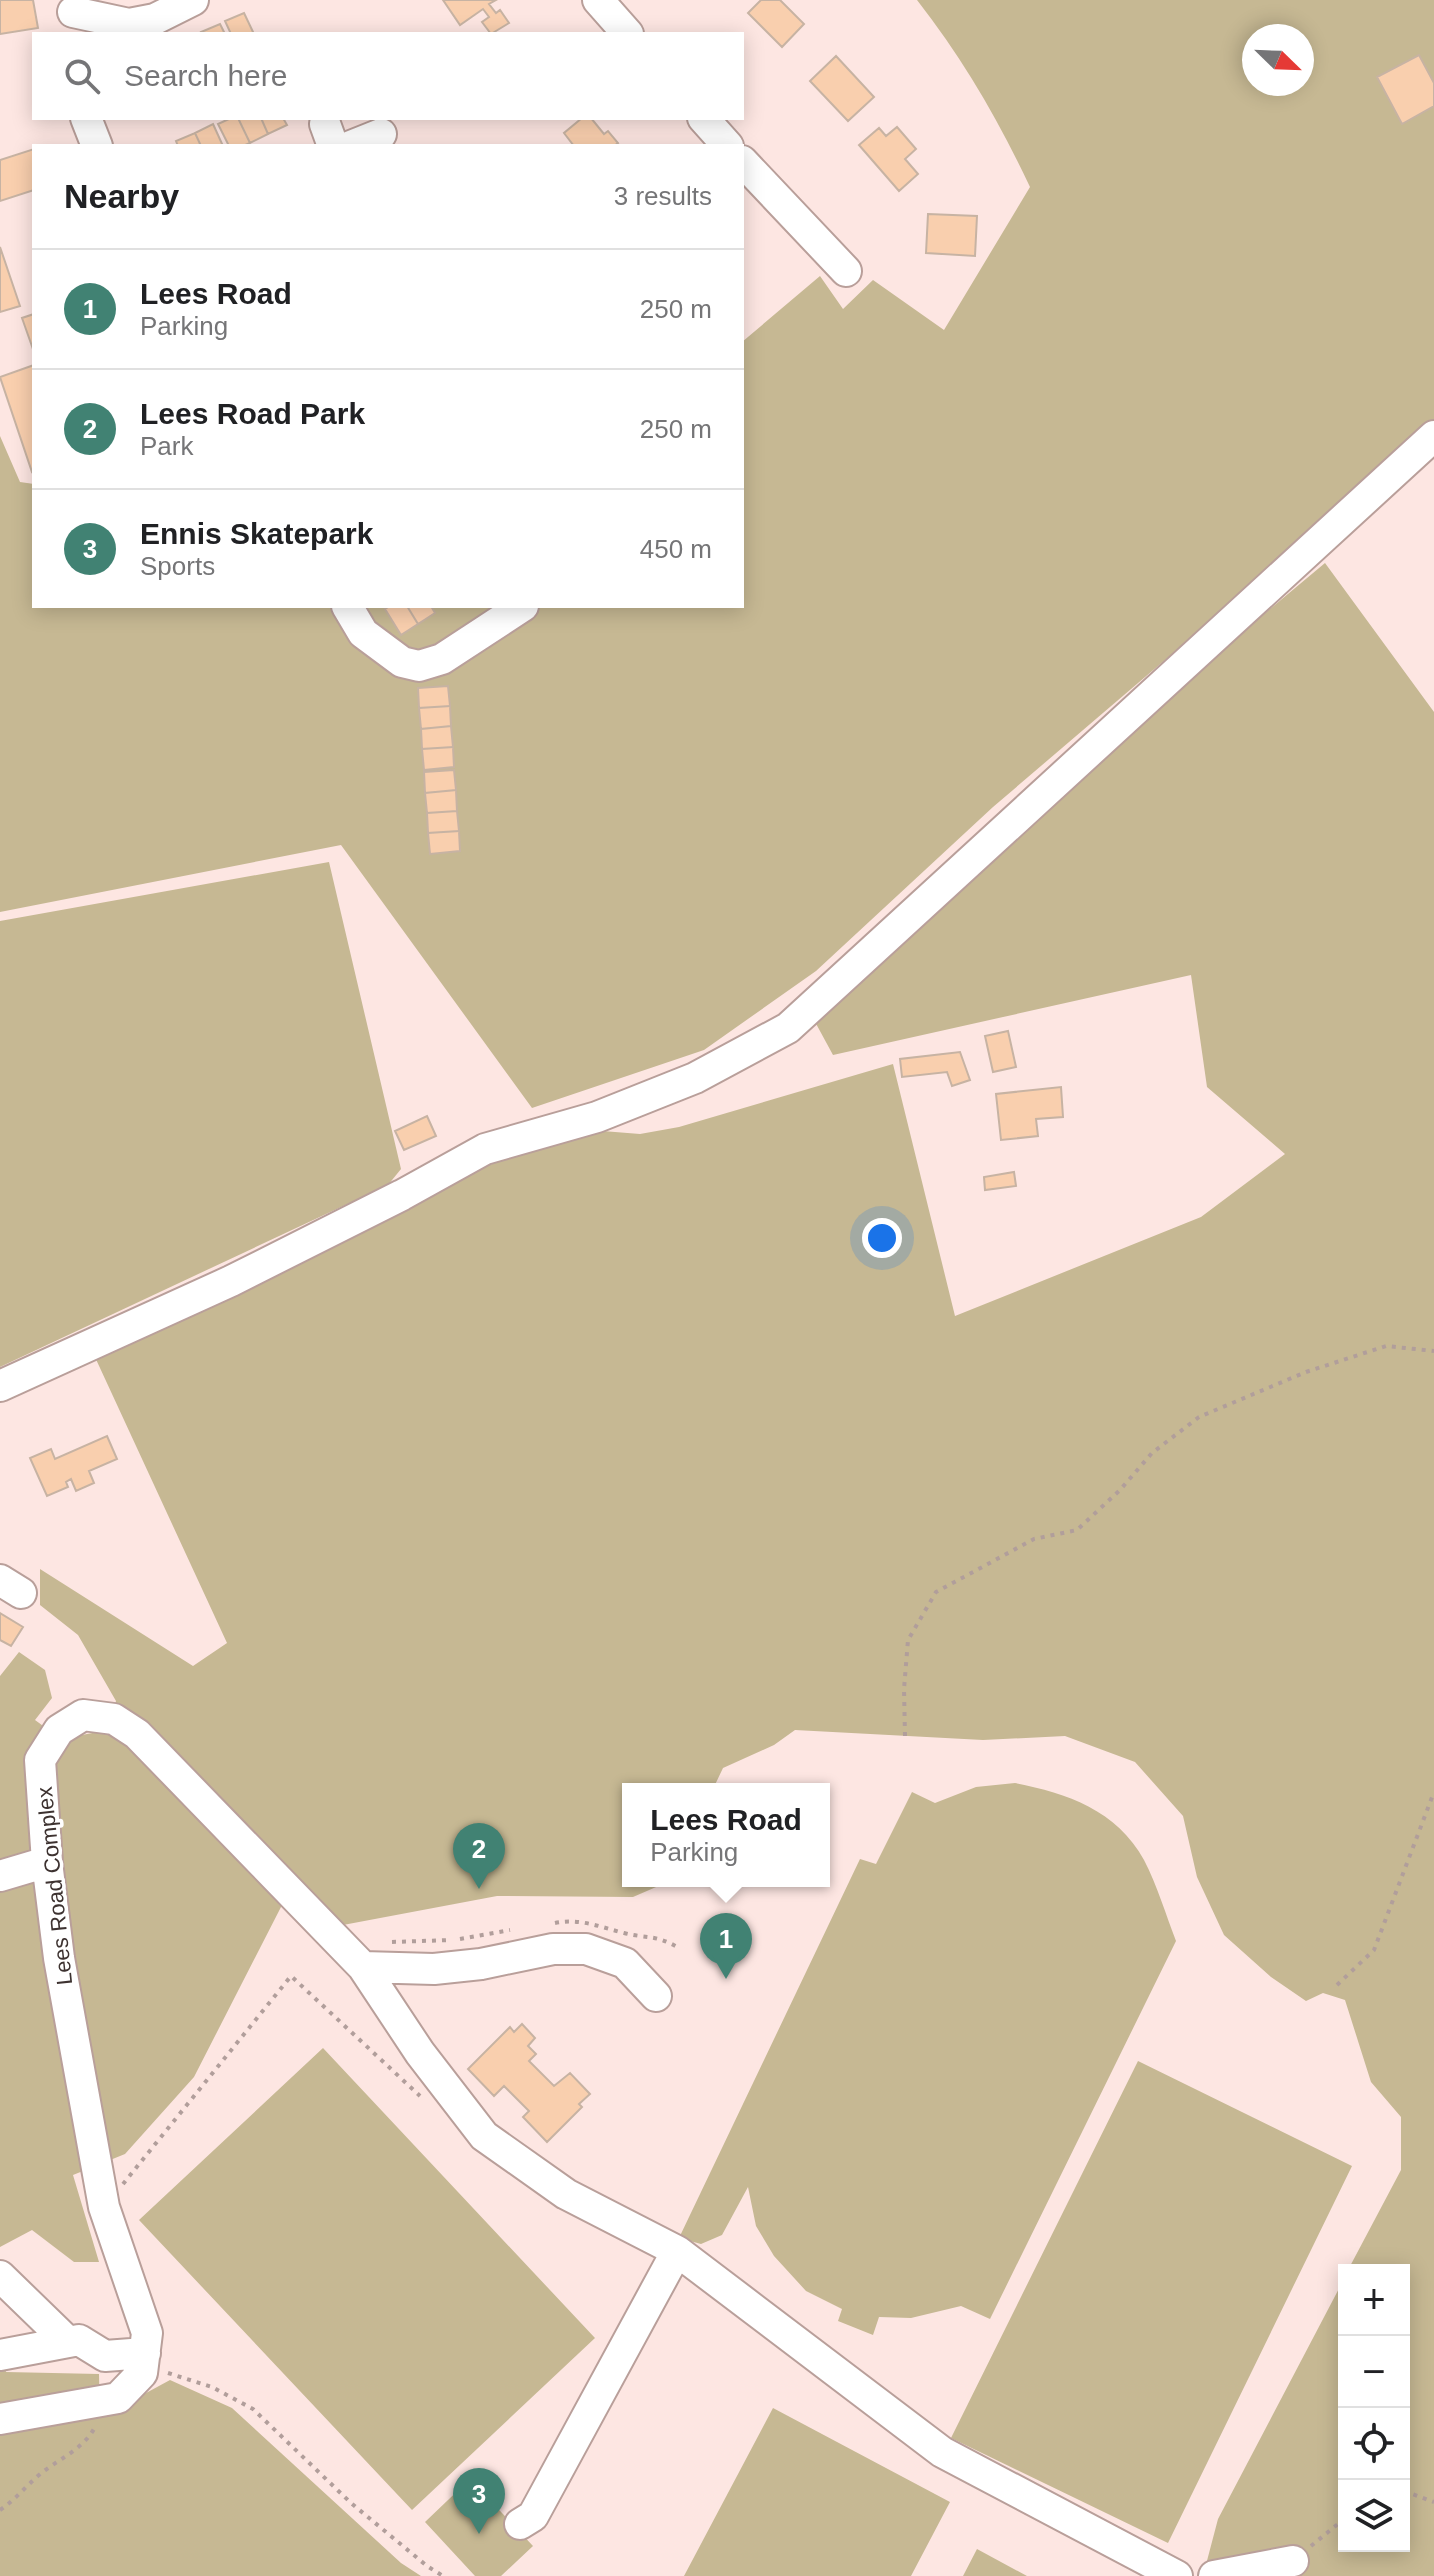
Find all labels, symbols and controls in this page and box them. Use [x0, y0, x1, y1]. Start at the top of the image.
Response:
north arrow [1242, 24, 1314, 96]
search box [32, 32, 744, 120]
icon: search [60, 54, 104, 98]
text: Search here [124, 59, 287, 92]
text: Nearby [64, 177, 179, 215]
text: 3 results [614, 181, 712, 211]
text: Lees Road [140, 277, 292, 310]
text: 1 [83, 294, 97, 324]
text: 250 m [640, 294, 712, 324]
text: Parking [140, 311, 228, 341]
text: Lees Road Park [140, 397, 365, 430]
text: 2 [83, 414, 97, 444]
text: 250 m [640, 414, 712, 444]
text: Park [140, 431, 193, 461]
text: Ennis Skatepark [140, 517, 373, 550]
text: 3 [83, 534, 97, 564]
text: 450 m [640, 534, 712, 564]
text: Sports [140, 551, 215, 581]
your location [862, 1218, 902, 1258]
popup [622, 1783, 830, 1887]
street label: Lees Road Complex [32, 1786, 77, 1986]
text: Lees Road [650, 1803, 802, 1836]
pin: 2 [453, 1823, 505, 1889]
text: Parking [650, 1837, 738, 1867]
pin: 1 [700, 1913, 752, 1979]
map controls [1338, 2264, 1410, 2552]
button: + [1338, 2264, 1410, 2336]
button: − [1338, 2336, 1410, 2408]
button: locate [1338, 2408, 1410, 2480]
pin: 3 [453, 2468, 505, 2534]
button: layers [1338, 2480, 1410, 2552]

